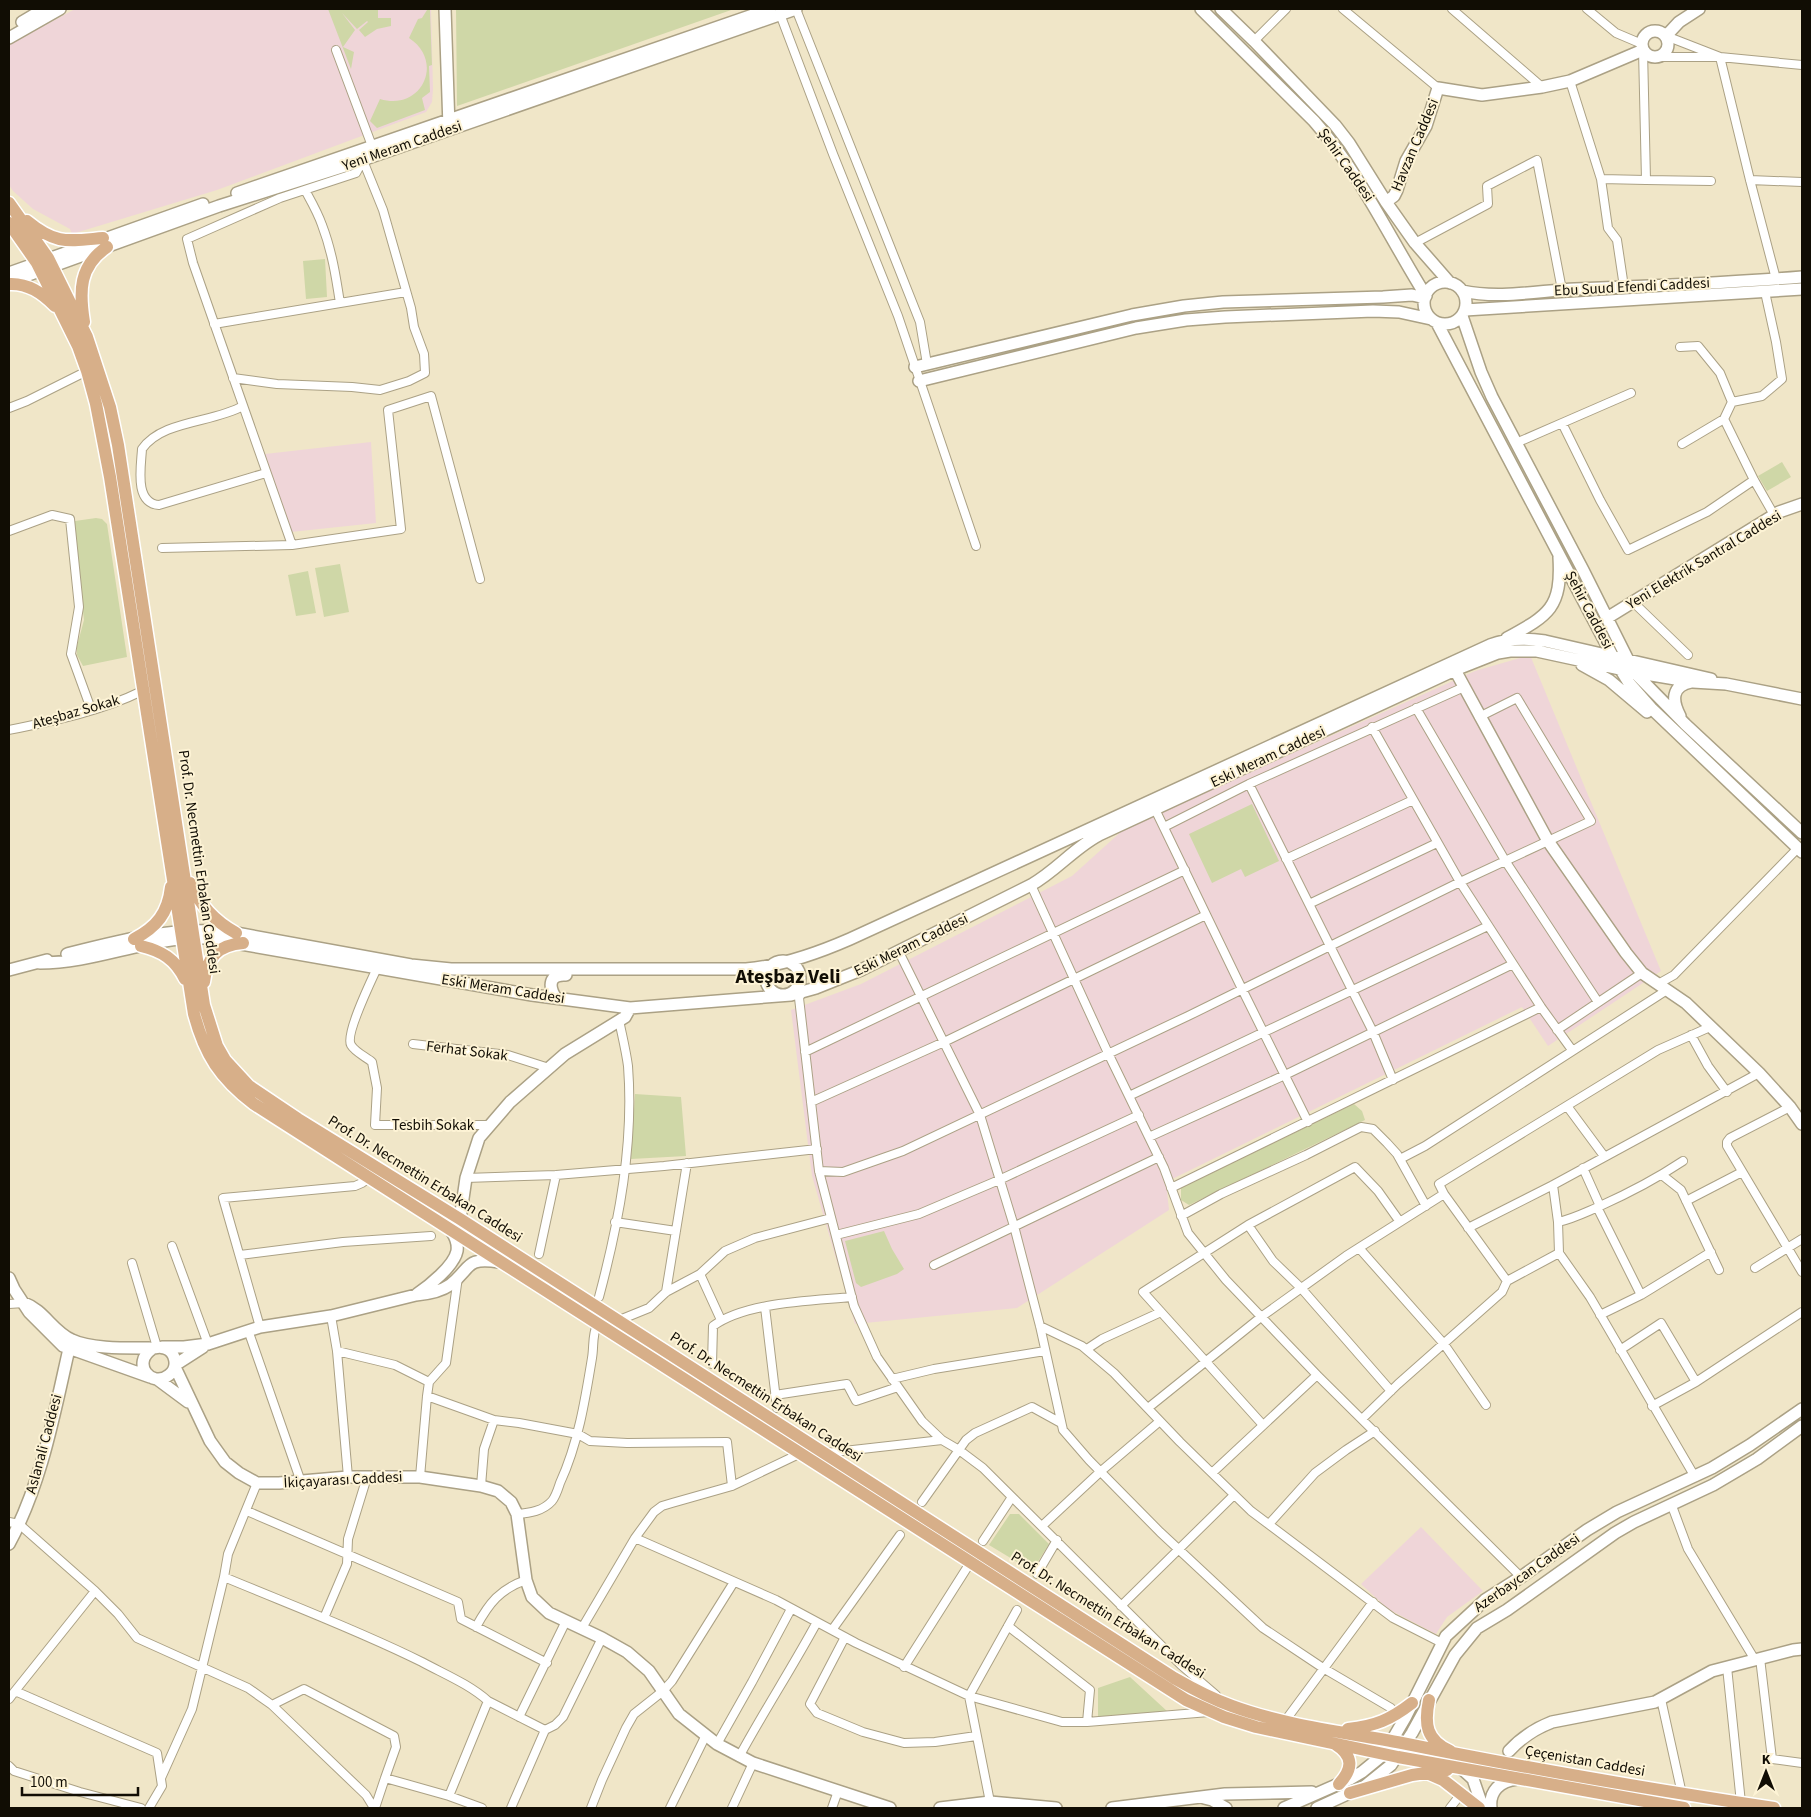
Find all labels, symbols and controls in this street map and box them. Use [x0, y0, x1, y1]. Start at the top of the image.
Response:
street label: Havzan Caddesi [1386, 95, 1444, 195]
street label: Yeni Meram Caddesi [338, 116, 465, 177]
street label: Şehir Caddesi [1313, 124, 1379, 206]
street label: Ebu Suud Efendi Caddesi [1554, 272, 1710, 302]
street label: Yeni Elektrik Santral Caddesi [1622, 505, 1786, 615]
street label: Şehir Caddesi [1560, 567, 1618, 653]
street label: Ateşbaz Sokak [30, 689, 123, 734]
street label: Eski Meram Caddesi [1207, 721, 1329, 793]
street label: Prof. Dr. Necmettin Erbakan Caddesi [173, 749, 225, 975]
street label: Eski Meram Caddesi [850, 908, 972, 982]
district label: Ateşbaz Veli [735, 963, 840, 991]
street label: Eski Meram Caddesi [440, 969, 566, 1009]
street label: Ferhat Sokak [425, 1036, 509, 1066]
street label: Prof. Dr. Necmettin Erbakan Caddesi [324, 1110, 526, 1248]
street label: Tesbih Sokak [392, 1115, 475, 1136]
street label: Prof. Dr. Necmettin Erbakan Caddesi [666, 1327, 866, 1467]
street label: Aslanali Caddesi [21, 1392, 67, 1496]
street label: İkiçayarası Caddesi [283, 1466, 403, 1494]
street label: Azerbaycan Caddesi [1470, 1528, 1584, 1618]
street label: Prof. Dr. Necmettin Erbakan Caddesi [1007, 1546, 1209, 1684]
street label: Çeçenistan Caddesi [1523, 1740, 1647, 1782]
north arrow [1741, 1747, 1791, 1797]
text: K [1762, 1750, 1771, 1770]
scale bar [22, 1764, 139, 1796]
text: 100 m [30, 1772, 68, 1793]

